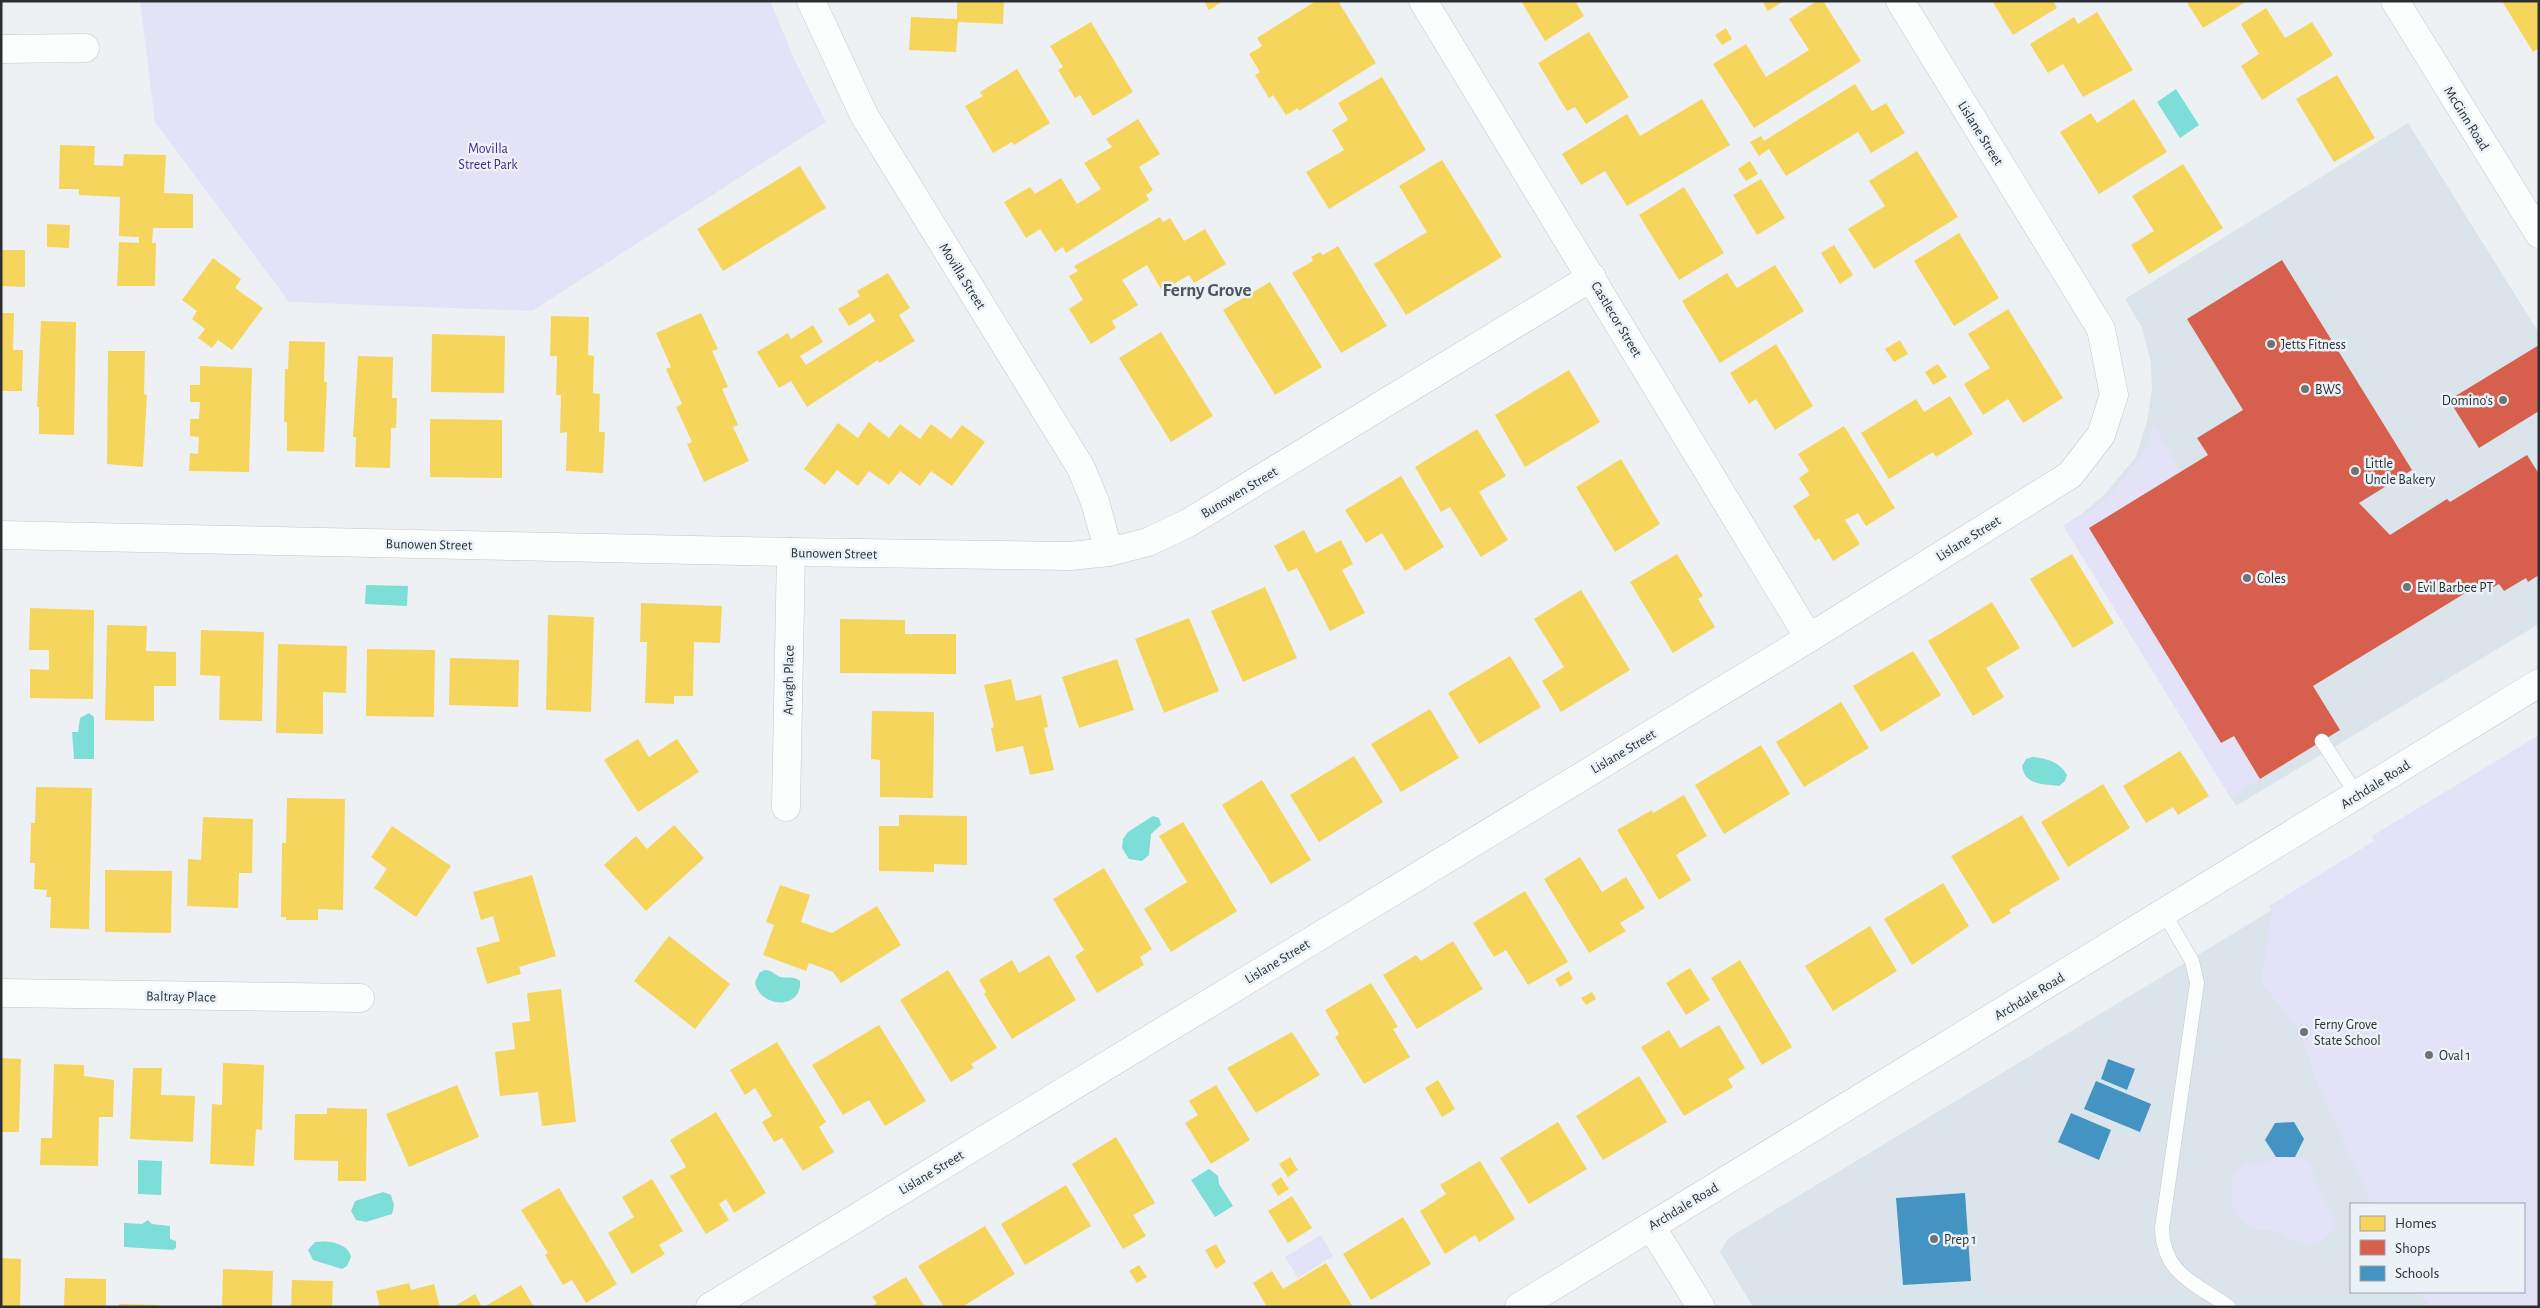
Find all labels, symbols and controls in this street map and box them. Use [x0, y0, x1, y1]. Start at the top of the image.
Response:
street label: McGinn Road [2441, 84, 2491, 153]
street label: Lislane Street [1955, 99, 2006, 169]
park label: Movilla Street Park [458, 142, 518, 172]
street label: Movilla Street [936, 241, 988, 313]
street label: Castlecor Street [1588, 279, 1644, 360]
district label: Ferny Grove [1163, 281, 1251, 300]
marker: Jetts Fitness [2265, 338, 2277, 350]
place label: Jetts Fitness [2281, 338, 2346, 352]
marker: BWS [2299, 383, 2311, 395]
place label: BWS [2315, 383, 2341, 397]
place label: Domino's [2442, 394, 2493, 408]
marker: Domino's [2497, 394, 2509, 406]
place label: Little Uncle Bakery [2365, 457, 2436, 487]
street label: Bunowen Street [1199, 464, 1281, 521]
marker: Little Uncle Bakery [2349, 465, 2361, 477]
street label: Lislane Street [1934, 513, 2004, 564]
street label: Bunowen Street [386, 537, 473, 553]
street label: Bunowen Street [791, 546, 878, 562]
marker: Coles [2241, 572, 2253, 584]
place label: Coles [2257, 572, 2286, 586]
marker: Evil Barbee PT [2401, 581, 2413, 593]
place label: Evil Barbee PT [2417, 581, 2493, 595]
street label: Arvagh Place [781, 645, 797, 715]
street label: Lislane Street [1589, 727, 1659, 777]
street label: Archdale Road [2338, 758, 2413, 812]
street label: Lislane Street [1243, 937, 1313, 987]
street label: Archdale Road [1992, 971, 2067, 1023]
street label: Baltray Place [146, 989, 216, 1005]
place label: Ferny Grove State School [2314, 1018, 2381, 1048]
marker: Ferny Grove State School [2298, 1026, 2310, 1038]
marker: Oval 1 [2423, 1049, 2435, 1061]
place label: Oval 1 [2439, 1049, 2471, 1063]
street label: Lislane Street [897, 1148, 967, 1198]
street label: Archdale Road [1646, 1181, 1721, 1233]
legend [2350, 1203, 2525, 1293]
text: Homes [2395, 1216, 2437, 1231]
marker: Prep 1 [1928, 1233, 1940, 1245]
place label: Prep 1 [1944, 1233, 1976, 1247]
text: Shops [2395, 1241, 2430, 1256]
text: Schools [2395, 1266, 2439, 1281]

